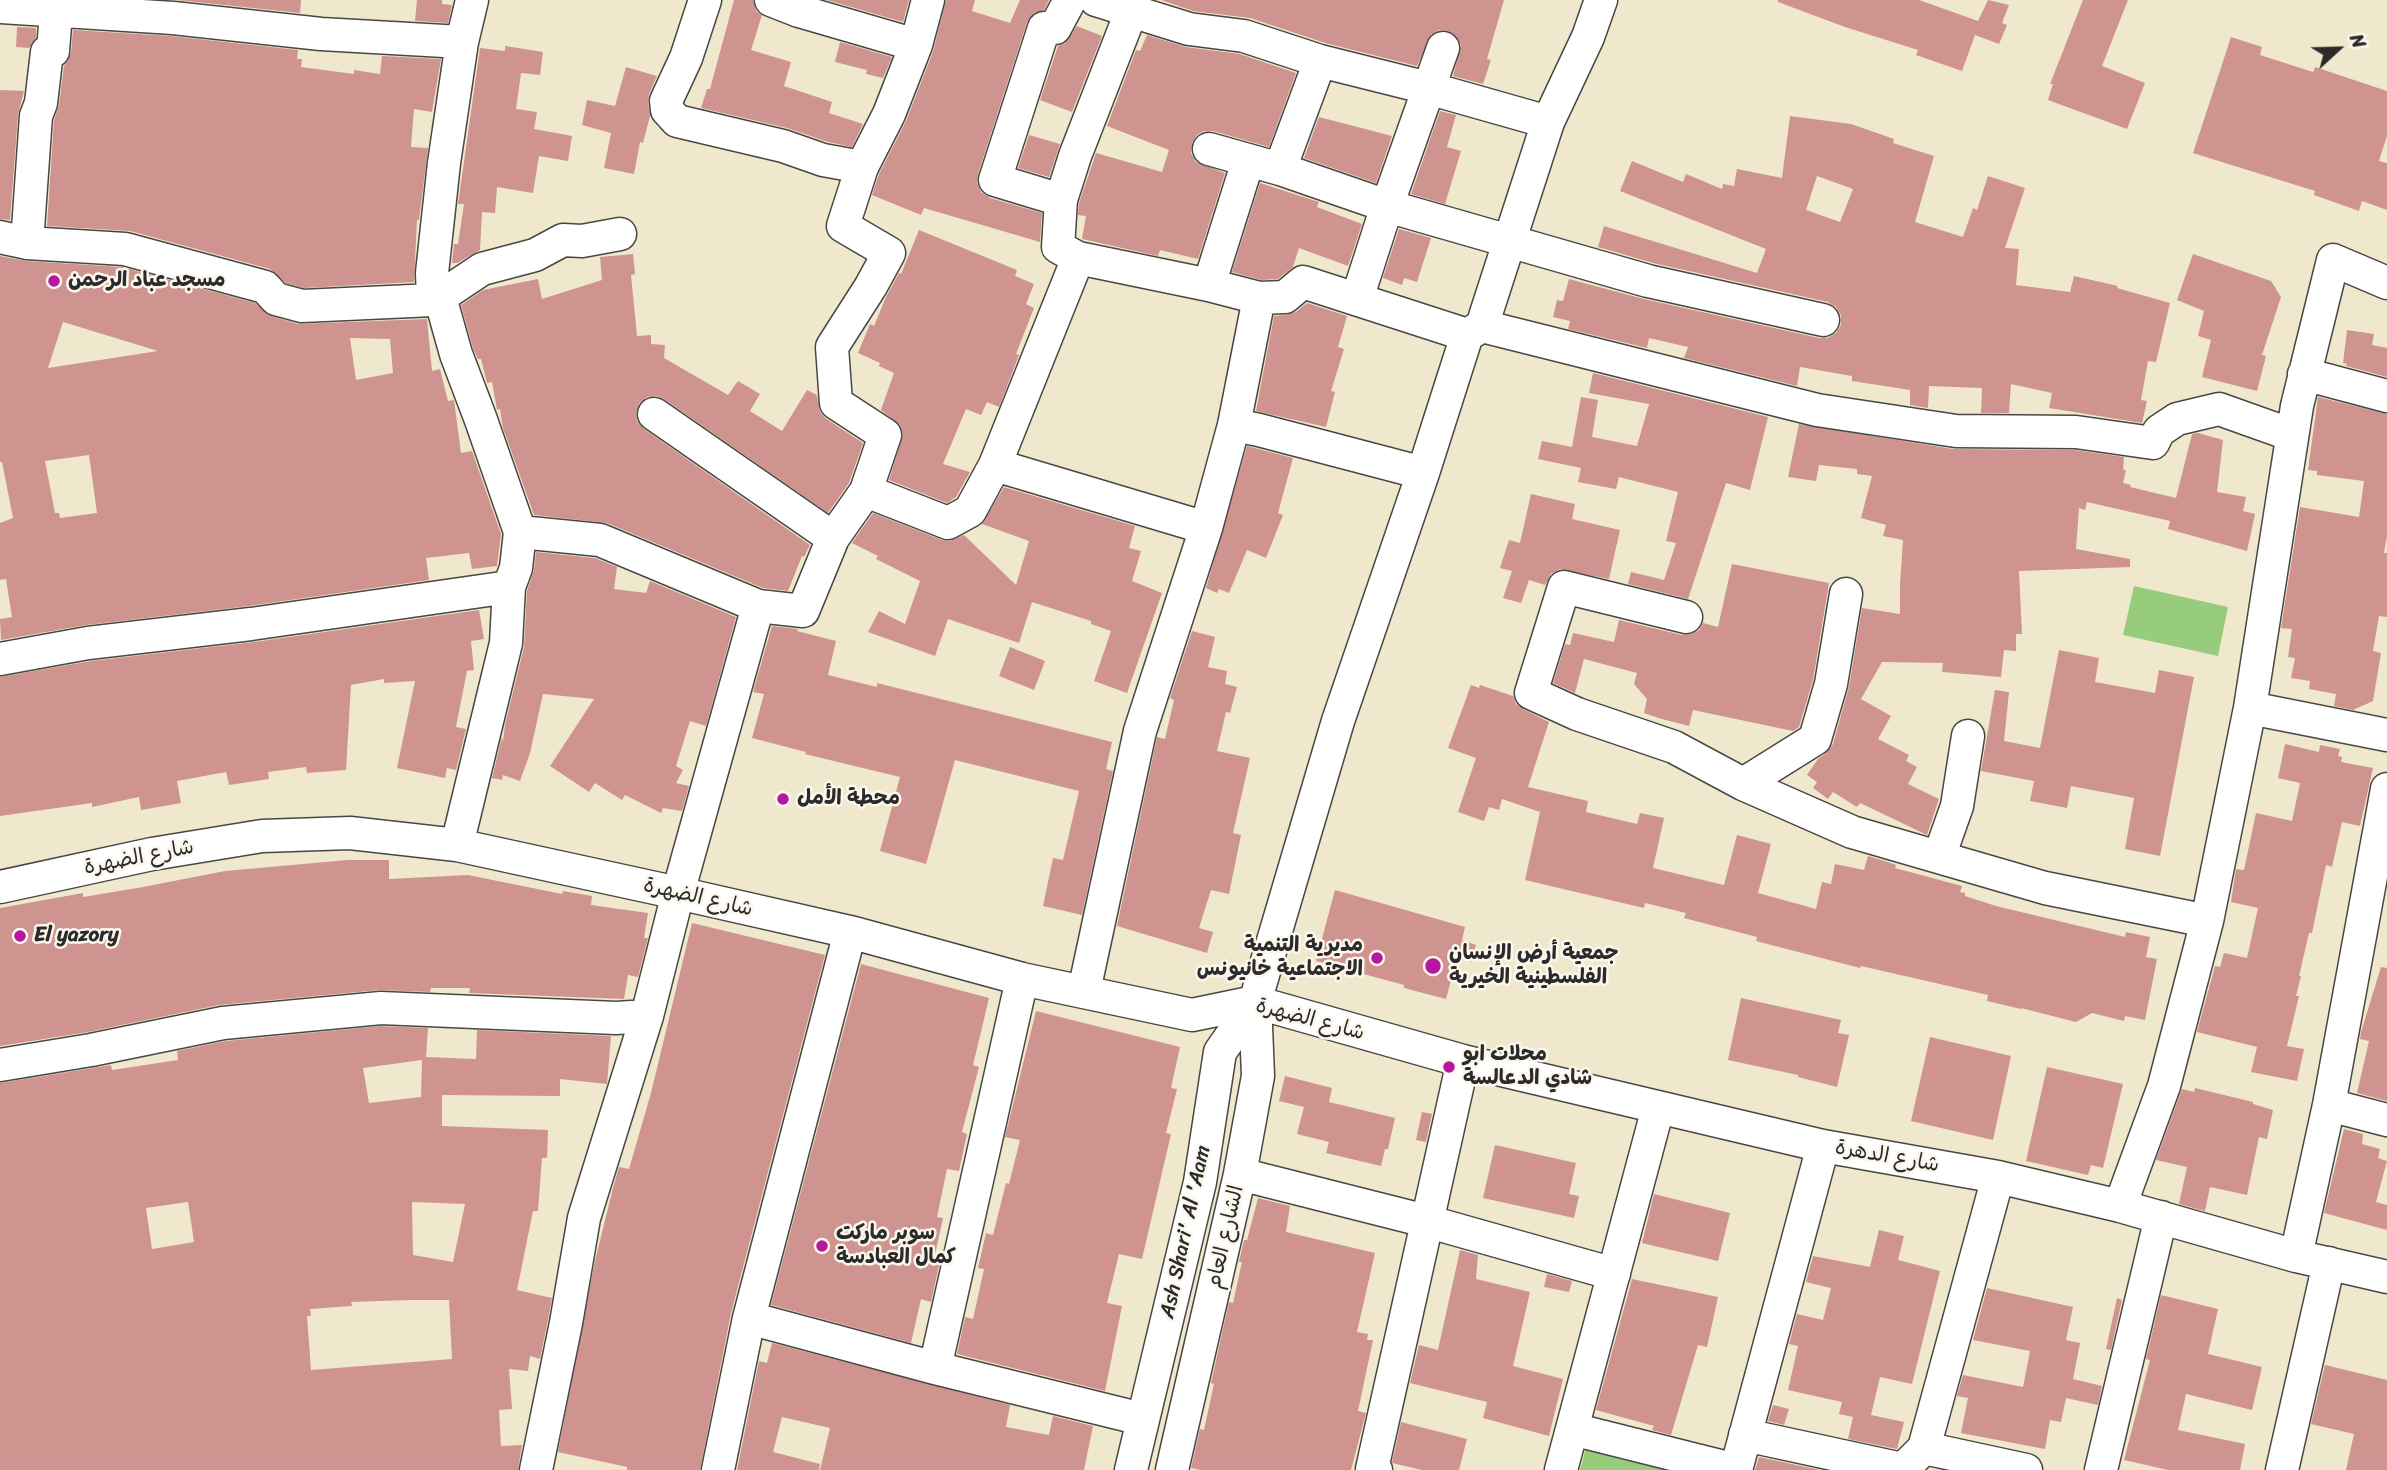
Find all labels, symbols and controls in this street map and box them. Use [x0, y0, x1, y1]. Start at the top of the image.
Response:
north arrow [2303, 14, 2373, 84]
text: N [2340, 29, 2376, 53]
place label: مسجد عباد الرحمن [68, 268, 225, 294]
marker: مسجد عباد الرحمن [46, 273, 62, 289]
place label: محطة الأمل [797, 786, 900, 812]
marker: محطة الأمل [775, 791, 791, 807]
street label: شارع الضهرة [82, 835, 196, 881]
street label: شارع الضهرة [641, 873, 755, 923]
place label: El yazory [34, 923, 119, 949]
marker: El yazory [12, 928, 28, 944]
place label: مديرية التنمية الاجتماعية خانيونس [1197, 933, 1363, 983]
place label: جمعية أرض الإنسان الفلسطينية الخيرية [1449, 941, 1618, 991]
marker: مديرية التنمية الاجتماعية خانيونس [1369, 950, 1385, 966]
marker: جمعية أرض الإنسان الفلسطينية الخيرية [1423, 956, 1443, 976]
street label: شارع الضهرة [1253, 993, 1367, 1047]
place label: محلات ابو شادي الدعالسة [1463, 1042, 1592, 1092]
marker: محلات ابو شادي الدعالسة [1441, 1059, 1457, 1075]
street label: شارع الدهرة [1833, 1135, 1941, 1179]
street label: Ash Shari' Al 'Aam [1155, 1143, 1217, 1321]
street label: الشارع العام [1202, 1183, 1250, 1291]
place label: سوبر ماركت كمال العبادسة [836, 1221, 956, 1271]
marker: سوبر ماركت كمال العبادسة [814, 1238, 830, 1254]

